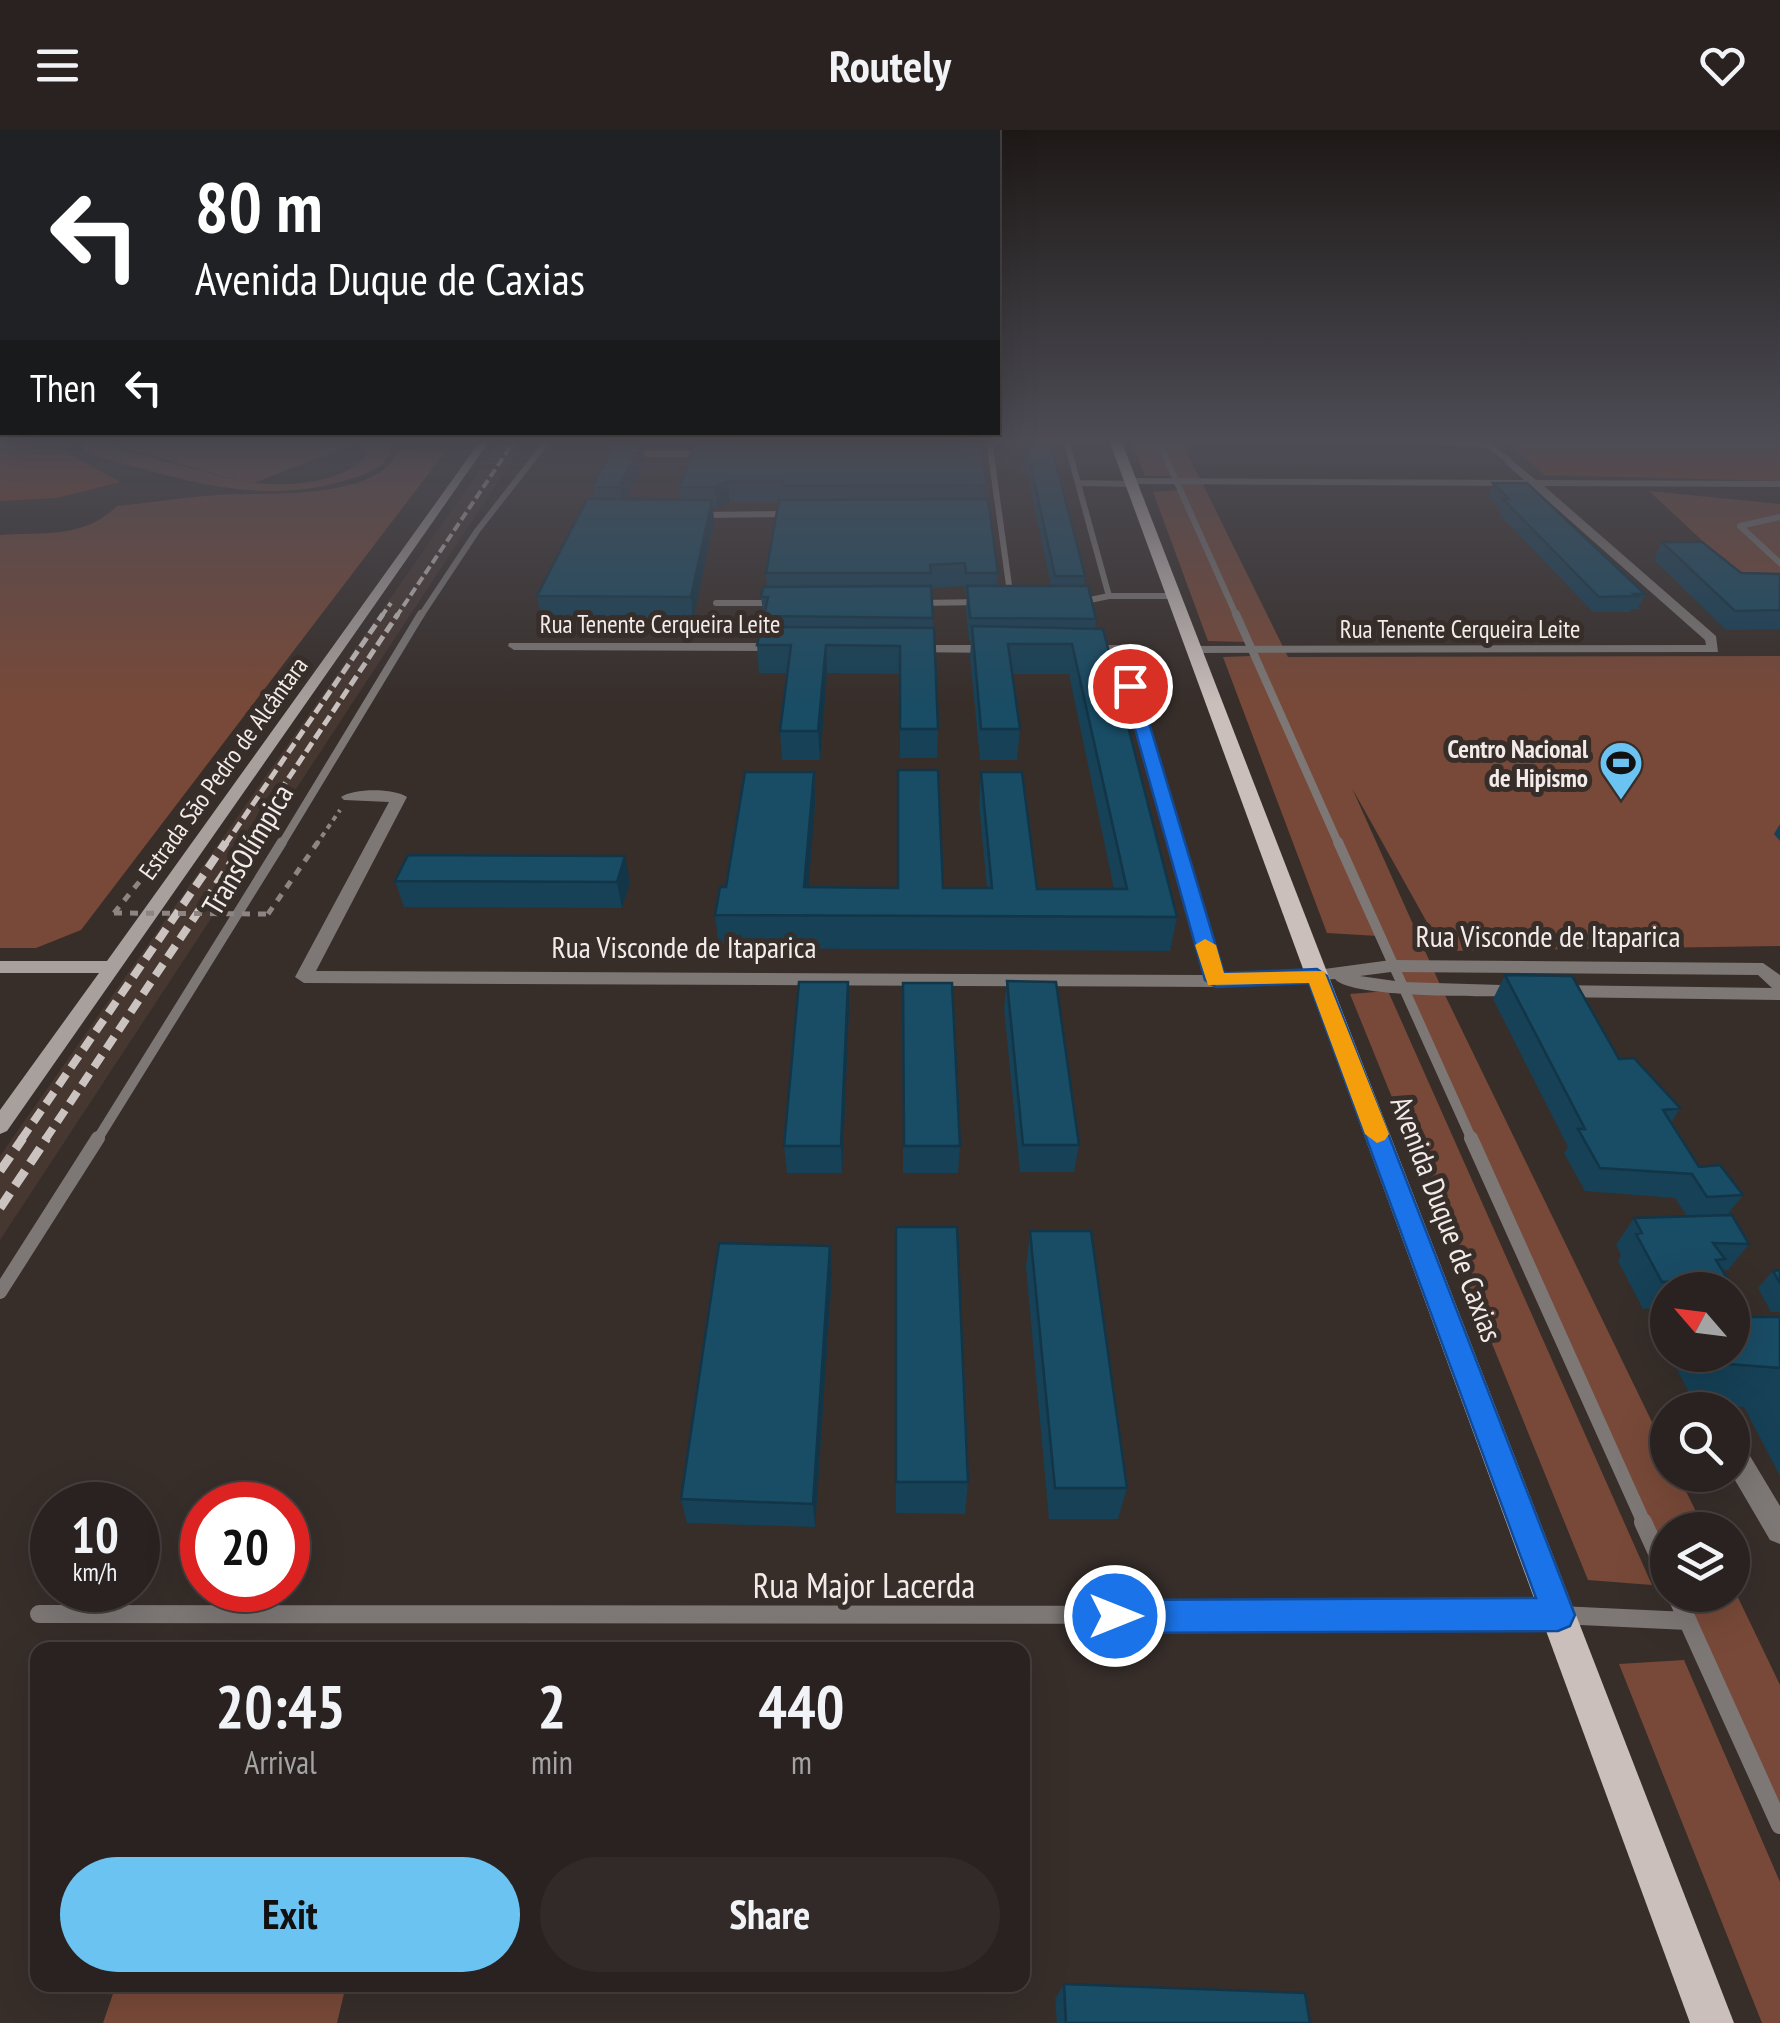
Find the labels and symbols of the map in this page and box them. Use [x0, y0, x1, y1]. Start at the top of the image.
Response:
street label: Rua Tenente Cerqueira Leite [540, 608, 780, 640]
street label: Rua Tenente Cerqueira Leite [1340, 613, 1580, 645]
pin [1088, 644, 1173, 729]
street label: Estrada São Pedro de Alcântara [131, 650, 315, 886]
place label: Centro Nacional de Hipismo [1448, 733, 1589, 794]
sports icon: Centro Nacional de Hipismo [1598, 740, 1644, 801]
street label: TransOlímpica [192, 777, 301, 922]
street label: Rua Visconde de Itaparica [1415, 916, 1681, 955]
street label: Rua Visconde de Itaparica [551, 927, 817, 966]
street label: Avenida Duque de Caxias [1383, 1090, 1512, 1347]
north arrow [1650, 1272, 1750, 1372]
speed limit sign: 20 [180, 1482, 310, 1612]
street label: Rua Major Lacerda [753, 1562, 975, 1608]
position arrow [1063, 1564, 1167, 1668]

